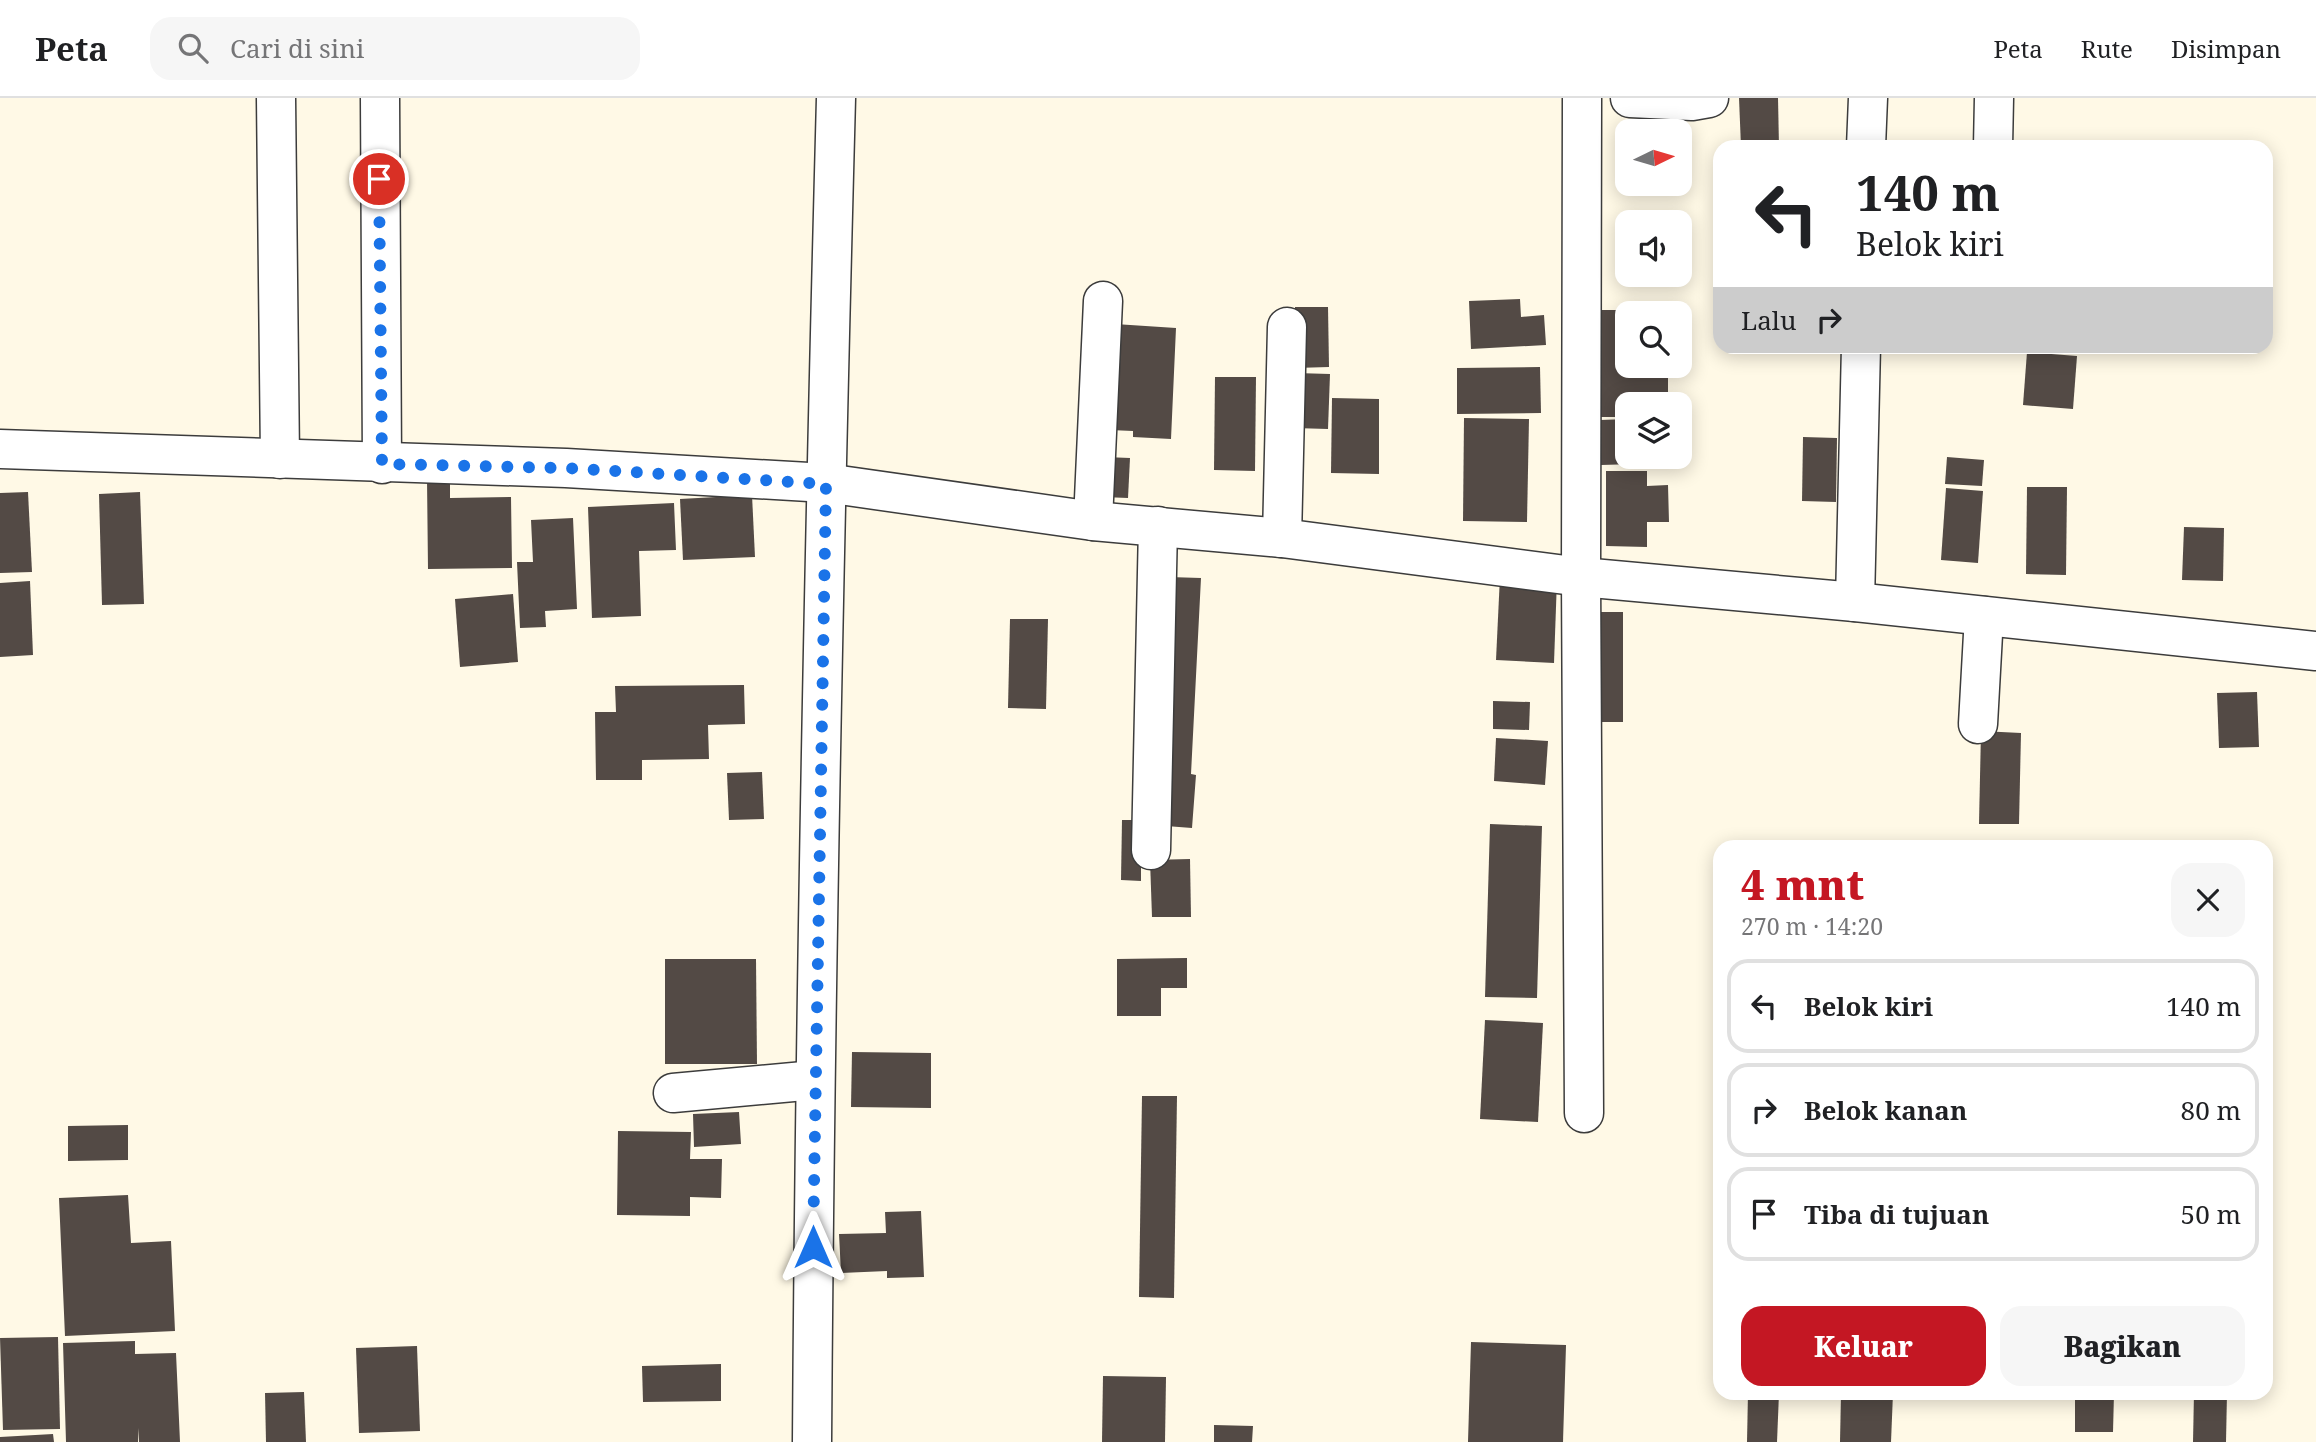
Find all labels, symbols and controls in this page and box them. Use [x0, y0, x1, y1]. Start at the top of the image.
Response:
search box [150, 17, 640, 80]
text: Peta [35, 26, 108, 71]
icon: search [174, 29, 212, 67]
text: Cari di sini [230, 30, 364, 66]
text: Peta [1993, 32, 2043, 65]
text: Rute [2081, 32, 2133, 65]
text: Disimpan [2171, 32, 2281, 65]
north arrow [1615, 119, 1692, 196]
map controls [1615, 119, 1692, 469]
pin [349, 149, 409, 209]
text: 140 m [1856, 159, 2000, 225]
icon: arrive [360, 160, 398, 198]
icon: left [1741, 168, 1832, 259]
button: sound [1615, 210, 1692, 287]
text: Belok kiri [1856, 222, 2004, 265]
button: search [1615, 301, 1692, 378]
icon: right [1810, 301, 1848, 339]
text: Lalu [1741, 302, 1796, 338]
button: layers [1615, 392, 1692, 469]
text: 4 mnt [1741, 855, 1864, 912]
button: close [2171, 863, 2245, 937]
text: 270 m · 14:20 [1741, 910, 1883, 942]
icon: left [1745, 987, 1783, 1025]
text: Belok kiri [1804, 988, 1933, 1024]
text: 140 m [2166, 988, 2241, 1024]
icon: right [1745, 1091, 1783, 1129]
text: Belok kanan [1804, 1092, 1967, 1128]
text: 80 m [2181, 1092, 2241, 1128]
icon: arrive [1745, 1195, 1783, 1233]
text: Tiba di tujuan [1804, 1196, 1989, 1232]
text: 50 m [2181, 1196, 2241, 1232]
position arrow [776, 1210, 850, 1284]
button: Keluar [1741, 1306, 1986, 1386]
button: Bagikan [2000, 1306, 2245, 1386]

